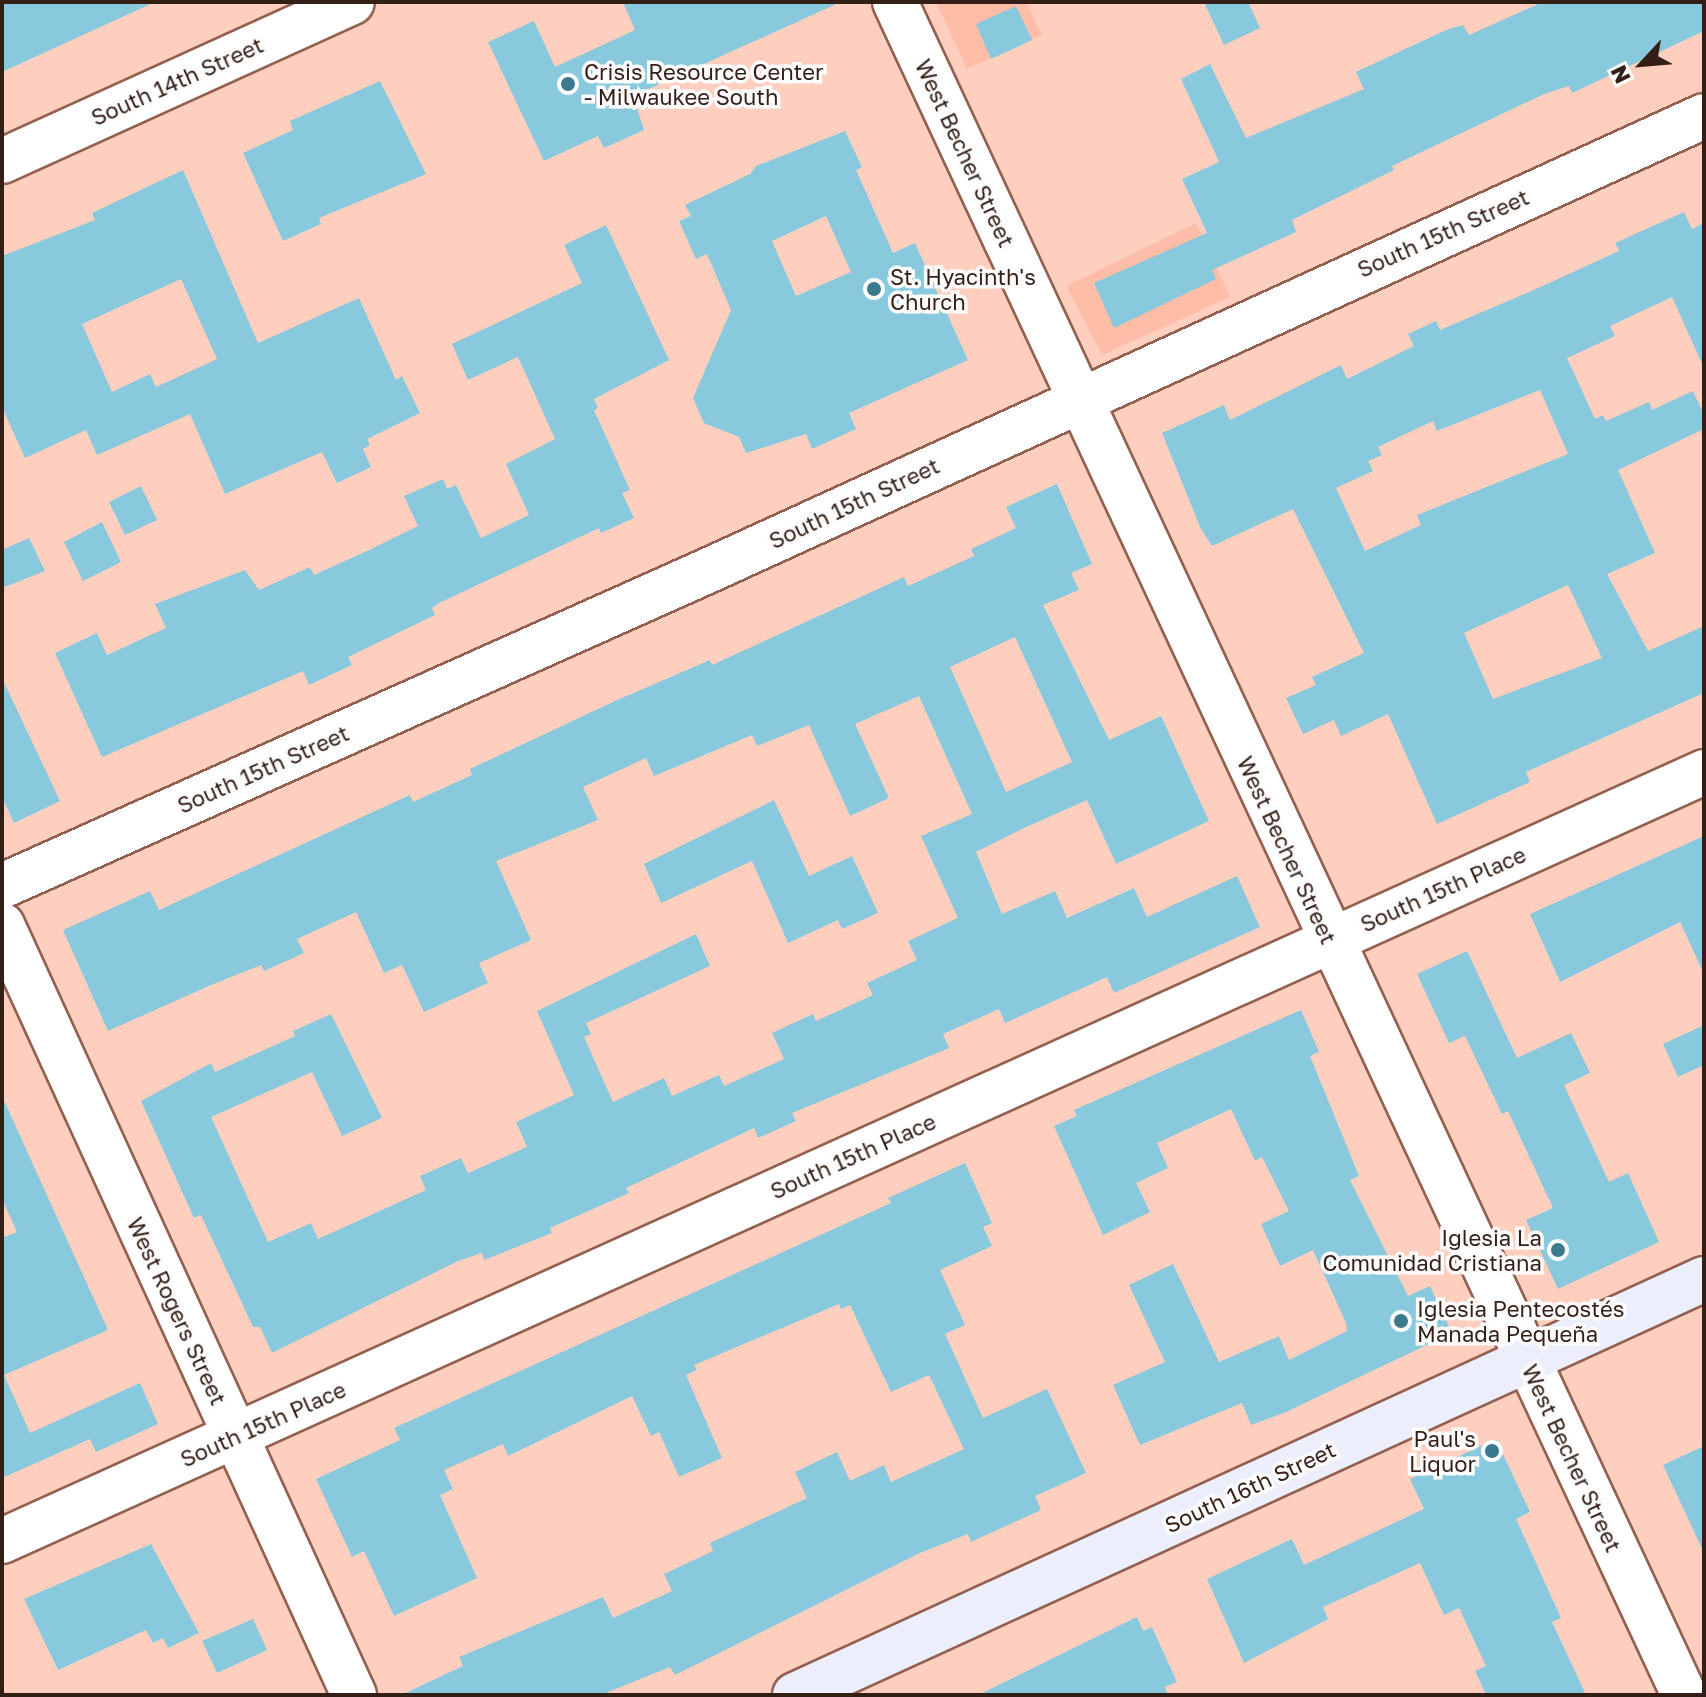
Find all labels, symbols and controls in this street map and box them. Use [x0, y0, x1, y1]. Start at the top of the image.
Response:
north arrow [1602, 24, 1682, 104]
street label: South 14th Street [87, 31, 267, 131]
street label: West Becher Street [910, 55, 1020, 251]
place label: Crisis Resource Center - Milwaukee South [584, 58, 824, 110]
text: N [1604, 61, 1636, 88]
marker: Crisis Resource Center - Milwaukee South [559, 75, 577, 93]
street label: South 15th Street [1353, 183, 1533, 283]
place label: St. Hyacinth's Church [890, 263, 1036, 314]
marker: St. Hyacinth's Church [865, 280, 883, 298]
street label: South 15th Street [765, 452, 943, 554]
street label: South 15th Street [173, 719, 353, 819]
street label: West Becher Street [1232, 752, 1342, 948]
street label: South 15th Place [1356, 841, 1530, 937]
street label: South 15th Place [766, 1108, 940, 1204]
street label: West Rogers Street [122, 1213, 232, 1409]
place label: Iglesia La Comunidad Cristiana [1322, 1224, 1542, 1276]
marker: Iglesia La Comunidad Cristiana [1549, 1241, 1567, 1259]
place label: Iglesia Pentecostés Manada Pequeña [1417, 1295, 1624, 1346]
marker: Iglesia Pentecostés Manada Pequeña [1392, 1312, 1410, 1330]
street label: West Becher Street [1517, 1360, 1627, 1556]
street label: South 15th Place [176, 1376, 350, 1472]
place label: Paul's Liquor [1409, 1425, 1476, 1476]
street label: South 16th Street [1160, 1436, 1340, 1538]
marker: Paul's Liquor [1483, 1442, 1501, 1460]

